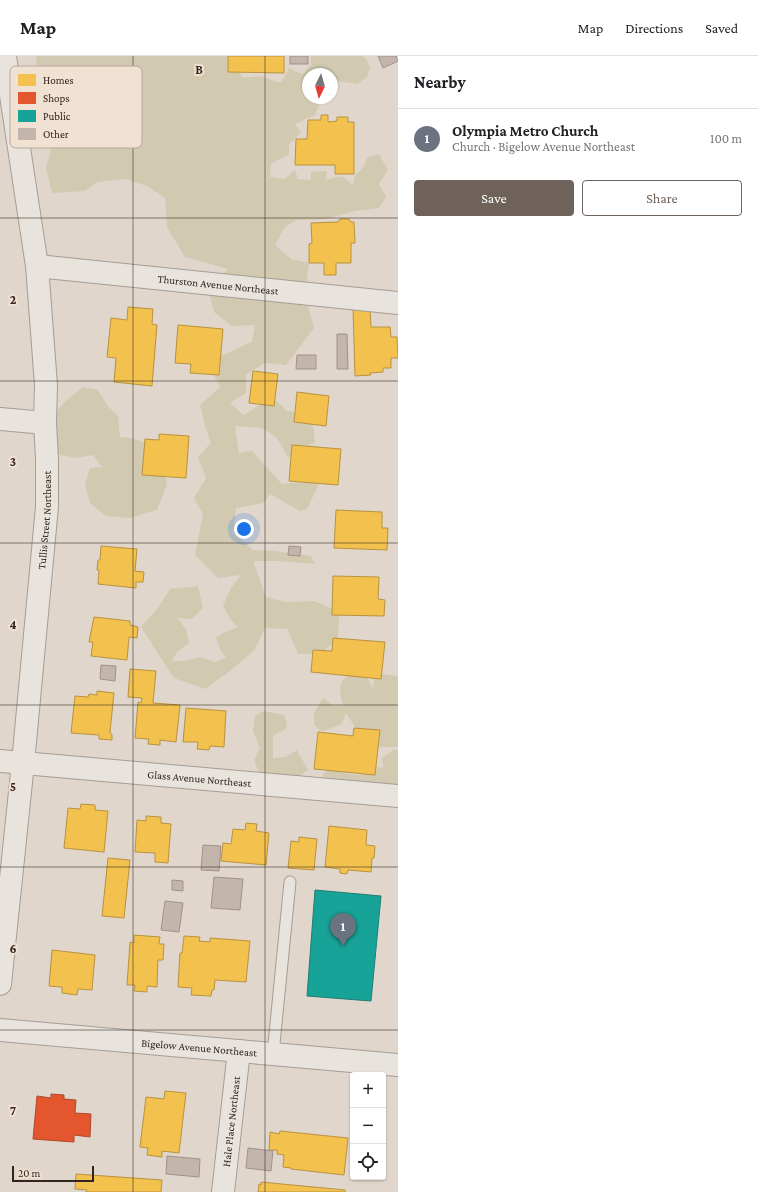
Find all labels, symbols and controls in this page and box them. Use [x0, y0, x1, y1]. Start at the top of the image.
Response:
text: Map [20, 17, 56, 38]
text: Map [578, 20, 603, 36]
text: Directions [625, 20, 683, 36]
text: Saved [705, 20, 738, 36]
text: B [195, 62, 203, 77]
legend [10, 66, 142, 148]
north arrow [302, 68, 338, 104]
text: Nearby [414, 73, 466, 92]
text: Homes [43, 74, 74, 86]
text: Shops [43, 92, 70, 105]
text: Public [43, 110, 71, 122]
text: Olympia Metro Church [452, 123, 598, 139]
text: Other [43, 128, 69, 140]
text: 1 [425, 131, 429, 146]
text: 100 m [710, 131, 742, 146]
text: Church · Bigelow Avenue Northeast [452, 139, 635, 154]
button: Save [414, 180, 574, 216]
button: Share [582, 180, 742, 216]
street label: Thurston Avenue Northeast [157, 272, 279, 297]
text: 2 [10, 292, 17, 307]
text: 3 [10, 454, 16, 469]
street label: Tullis Street Northeast [35, 471, 53, 570]
your location [234, 519, 254, 539]
text: 4 [9, 617, 17, 632]
street label: Glass Avenue Northeast [147, 768, 252, 789]
text: 5 [10, 779, 16, 794]
pin: 1 [330, 913, 356, 946]
text: 6 [9, 941, 17, 956]
street label: Bigelow Avenue Northeast [141, 1036, 258, 1059]
map controls [350, 1072, 386, 1180]
button: + [350, 1072, 386, 1108]
street label: Hale Place Northeast [220, 1075, 242, 1167]
text: 7 [10, 1103, 16, 1118]
button: − [350, 1108, 386, 1144]
button: locate [350, 1144, 386, 1180]
scale bar [12, 1164, 94, 1183]
text: 20 m [18, 1167, 40, 1179]

